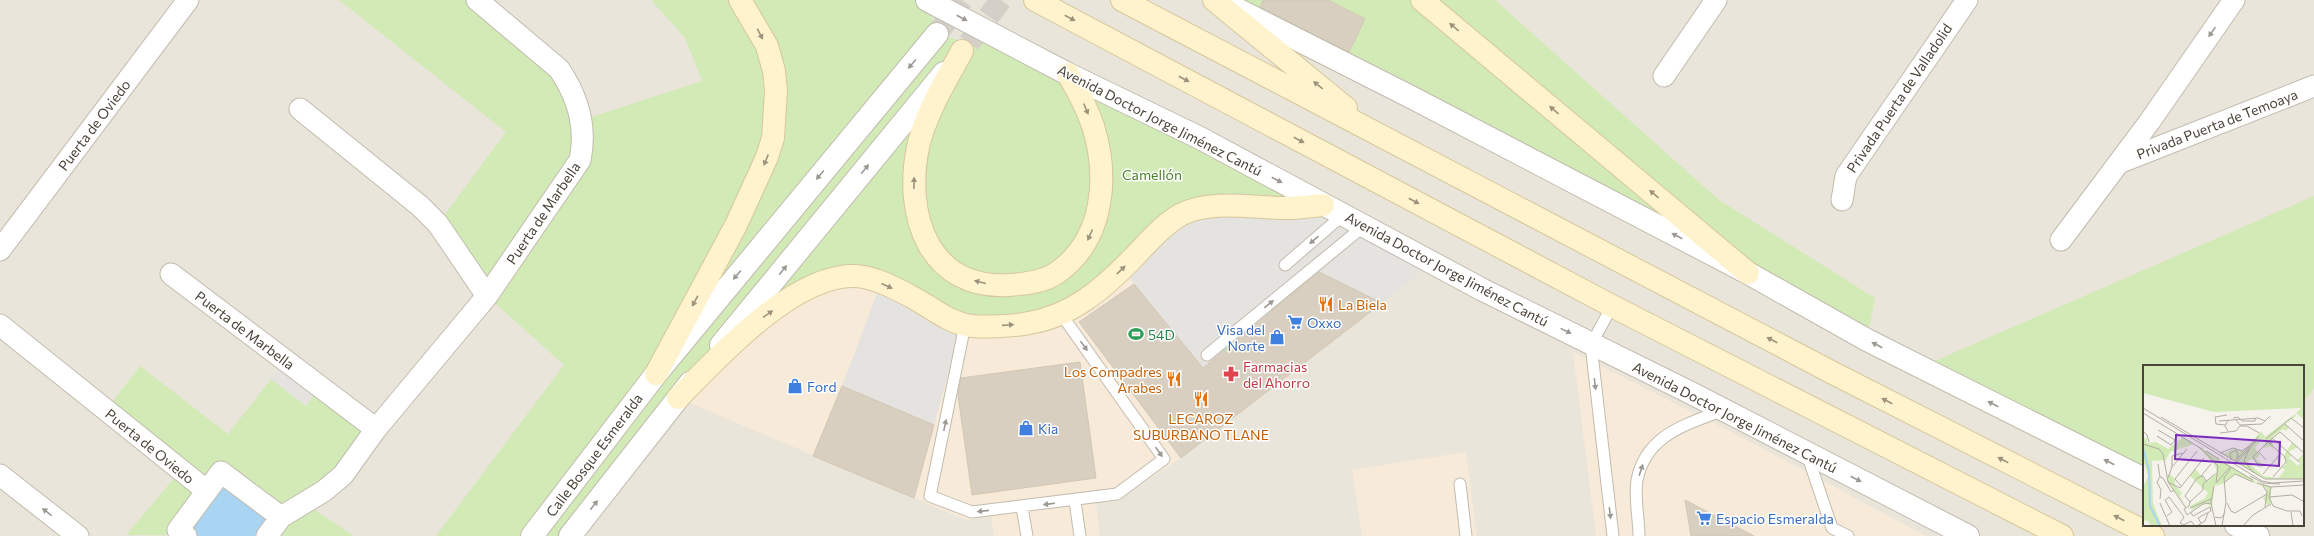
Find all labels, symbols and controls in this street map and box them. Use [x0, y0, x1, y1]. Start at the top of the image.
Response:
one-way arrow [956, 15, 968, 21]
one-way arrow [1064, 15, 1075, 21]
street label: Privada Puerta de Valladolid [1843, 20, 1955, 176]
one-way arrow [1449, 22, 1460, 31]
one-way arrow [2208, 27, 2216, 37]
one-way arrow [757, 28, 764, 39]
one-way arrow [908, 59, 917, 70]
street label: Avenida Doctor Jorge Jiménez Cantú [1055, 61, 1265, 179]
street label: Puerta de Oviedo [54, 76, 134, 174]
one-way arrow [1179, 76, 1190, 82]
one-way arrow [1313, 81, 1324, 90]
street label: Privada Puerta de Temoaya [2134, 85, 2300, 163]
one-way arrow [1084, 103, 1090, 115]
one-way arrow [1549, 106, 1559, 115]
one-way arrow [1293, 137, 1305, 143]
one-way arrow [762, 154, 768, 166]
street label: Puerta de Marbella [502, 159, 584, 267]
one-way arrow [861, 164, 870, 175]
park label: Camellón [1122, 166, 1182, 183]
one-way arrow [816, 170, 825, 180]
one-way arrow [911, 176, 917, 189]
one-way arrow [1271, 176, 1283, 183]
one-way arrow [1648, 190, 1659, 199]
one-way arrow [1408, 198, 1420, 204]
street label: Avenida Doctor Jorge Jiménez Cantú [1343, 208, 1551, 330]
one-way arrow [1086, 230, 1092, 242]
one-way arrow [1671, 233, 1682, 239]
one-way arrow [1308, 235, 1319, 244]
one-way arrow [778, 265, 787, 275]
one-way arrow [1116, 265, 1126, 275]
one-way arrow [733, 270, 742, 280]
one-way arrow [973, 279, 985, 285]
one-way arrow [882, 283, 893, 289]
street label: Puerta de Marbella [192, 287, 298, 373]
one-way arrow [692, 295, 699, 307]
restaurant icon: La Biela [1317, 295, 1335, 313]
place label: La Biela [1338, 296, 1387, 313]
one-way arrow [1264, 299, 1275, 308]
one-way arrow [763, 310, 774, 318]
supermarket icon: Oxxo [1286, 313, 1304, 331]
place label: Oxxo [1307, 314, 1341, 331]
one-way arrow [1001, 321, 1014, 328]
place label: Visa del Norte [1216, 321, 1265, 354]
sports icon: 54D [1127, 325, 1145, 343]
place label: 54D [1148, 326, 1175, 343]
shop icon: Visa del Norte [1268, 328, 1286, 346]
one-way arrow [1560, 328, 1571, 334]
one-way arrow [1766, 337, 1777, 344]
one-way arrow [1080, 341, 1088, 351]
one-way arrow [1871, 342, 1882, 348]
place label: Farmacias del Ahorro [1243, 358, 1310, 391]
street label: Avenida Doctor Jorge Jiménez Cantú [1630, 358, 1840, 476]
place label: Los Compadres Arabes [1064, 363, 1162, 396]
pharmacy icon: Farmacias del Ahorro [1222, 365, 1240, 383]
inset map [2143, 365, 2304, 526]
restaurant icon: Los Compadres Arabes [1165, 370, 1183, 388]
shop icon: Ford [786, 377, 804, 395]
place label: Ford [807, 378, 837, 395]
one-way arrow [1592, 378, 1599, 390]
street label: Calle Bosque Esmeralda [542, 390, 646, 520]
restaurant icon: LECAROZ SUBURBANO TLANE [1192, 390, 1210, 408]
one-way arrow [1881, 398, 1893, 404]
one-way arrow [1987, 401, 1999, 407]
street label: Puerta de Oviedo [102, 405, 198, 487]
place label: LECAROZ SUBURBANO TLANE [1133, 410, 1269, 443]
one-way arrow [942, 419, 948, 431]
shop icon: Kia [1017, 419, 1035, 437]
place label: Kia [1038, 420, 1058, 437]
one-way arrow [1155, 447, 1163, 457]
one-way arrow [1997, 456, 2008, 463]
one-way arrow [2103, 459, 2115, 465]
one-way arrow [1638, 463, 1644, 475]
one-way arrow [1850, 475, 1862, 482]
one-way arrow [590, 500, 599, 511]
one-way arrow [1043, 501, 1055, 507]
one-way arrow [42, 507, 52, 516]
one-way arrow [1607, 507, 1614, 519]
one-way arrow [977, 508, 989, 514]
supermarket icon: Espacio Esmeralda [1695, 509, 1713, 527]
place label: Espacio Esmeralda [1716, 510, 1834, 527]
one-way arrow [2113, 515, 2124, 522]

